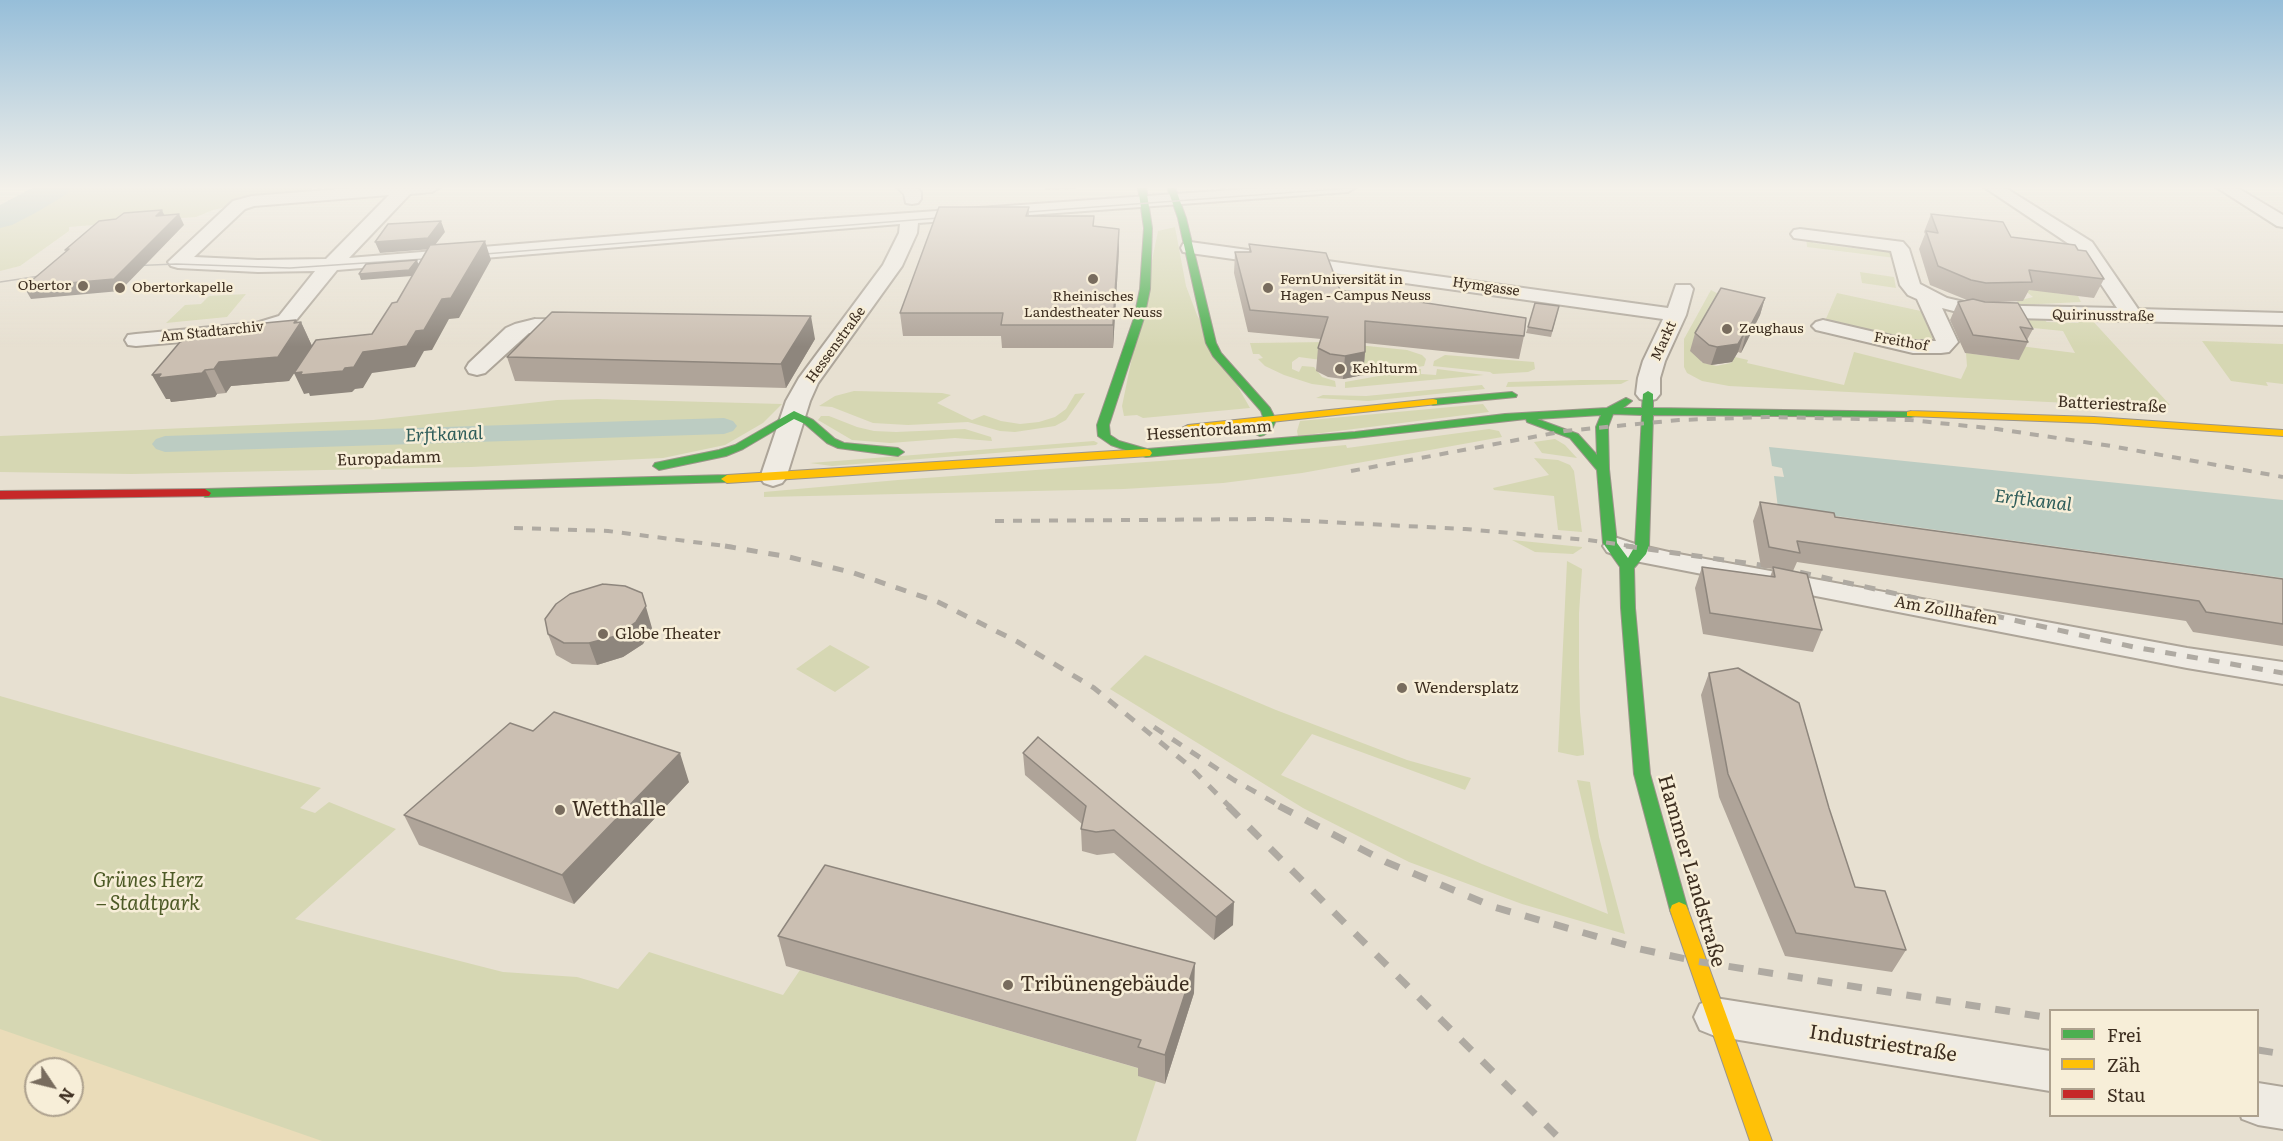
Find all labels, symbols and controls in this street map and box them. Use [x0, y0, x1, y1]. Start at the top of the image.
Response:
marker: Rheinisches Landestheater Neuss [1086, 272, 1100, 286]
place label: FernUniversität in Hagen - Campus Neuss [1280, 272, 1431, 304]
street label: Hymgasse [1451, 274, 1521, 300]
place label: Obertor [18, 278, 71, 294]
marker: Obertor [76, 279, 90, 293]
place label: Obertorkapelle [132, 280, 233, 296]
marker: Obertorkapelle [113, 281, 127, 295]
marker: FernUniversität in Hagen - Campus Neuss [1261, 281, 1275, 295]
place label: Rheinisches Landestheater Neuss [1024, 289, 1162, 322]
street label: Hessenstraße [803, 304, 869, 386]
street label: Quirinusstraße [2052, 307, 2154, 325]
street label: Am Stadtarchiv [159, 318, 265, 346]
street label: Markt [1648, 319, 1680, 363]
place label: Zeughaus [1739, 321, 1804, 337]
marker: Zeughaus [1720, 322, 1734, 336]
street label: Freithof [1873, 329, 1929, 355]
place label: Kehlturm [1352, 361, 1418, 377]
marker: Kehlturm [1333, 362, 1347, 376]
street label: Batteriestraße [2057, 393, 2167, 417]
street label: Hessentordamm [1145, 417, 1273, 445]
water label: Erftkanal [405, 423, 483, 447]
street label: Europadamm [337, 448, 441, 470]
water label: Erftkanal [1993, 486, 2073, 516]
street label: Am Zollhafen [1893, 592, 1999, 630]
place label: Globe Theater [615, 624, 721, 644]
marker: Globe Theater [596, 627, 610, 641]
place label: Wendersplatz [1414, 678, 1519, 698]
marker: Wendersplatz [1395, 681, 1409, 695]
street label: Hammer Landstraße [1652, 772, 1730, 970]
place label: Wetthalle [572, 798, 666, 822]
marker: Wetthalle [553, 803, 567, 817]
park label: Grünes Herz – Stadtpark [93, 869, 203, 916]
place label: Tribünengebäude [1020, 973, 1189, 997]
marker: Tribünengebäude [1001, 978, 1015, 992]
legend [2049, 1009, 2259, 1117]
street label: Industriestraße [1807, 1020, 1959, 1068]
text: Frei [2107, 1021, 2141, 1048]
text: Zäh [2107, 1051, 2140, 1078]
north arrow [24, 1057, 84, 1117]
text: Stau [2107, 1081, 2145, 1108]
text: N [53, 1084, 81, 1109]

